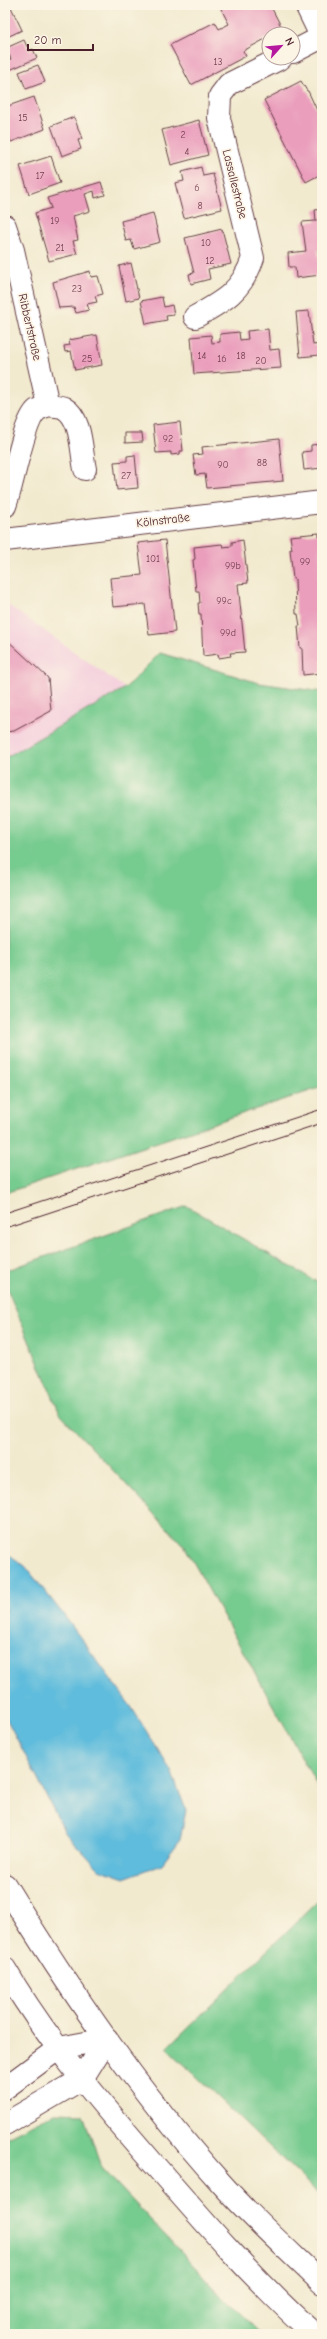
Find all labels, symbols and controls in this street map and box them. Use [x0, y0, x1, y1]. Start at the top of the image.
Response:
scale bar [28, 26, 93, 52]
north arrow [261, 26, 301, 66]
text: 20 m [34, 33, 62, 47]
text: N [282, 36, 297, 48]
house number: 13 [213, 56, 223, 68]
house number: 15 [18, 112, 28, 124]
house number: 2 [180, 129, 186, 141]
house number: 4 [185, 146, 190, 158]
street label: Lassallestraße [220, 148, 250, 220]
house number: 17 [36, 170, 45, 182]
house number: 6 [194, 182, 200, 194]
house number: 8 [197, 200, 203, 212]
house number: 19 [50, 215, 60, 227]
house number: 10 [201, 237, 211, 249]
house number: 21 [55, 242, 65, 254]
house number: 12 [205, 255, 215, 267]
house number: 23 [72, 283, 82, 295]
street label: Ribbertstraße [15, 292, 45, 362]
house number: 14 [198, 350, 207, 362]
house number: 18 [236, 350, 246, 362]
house number: 25 [82, 353, 92, 365]
house number: 16 [217, 353, 227, 365]
house number: 20 [255, 355, 267, 367]
house number: 92 [163, 433, 173, 445]
house number: 88 [257, 457, 267, 469]
house number: 90 [217, 459, 229, 471]
house number: 27 [121, 470, 131, 482]
street label: Kölnstraße [135, 510, 191, 530]
house number: 101 [146, 553, 160, 565]
house number: 99 [300, 556, 310, 568]
house number: 99b [225, 560, 241, 572]
house number: 99c [216, 595, 232, 607]
house number: 99d [220, 627, 236, 639]

